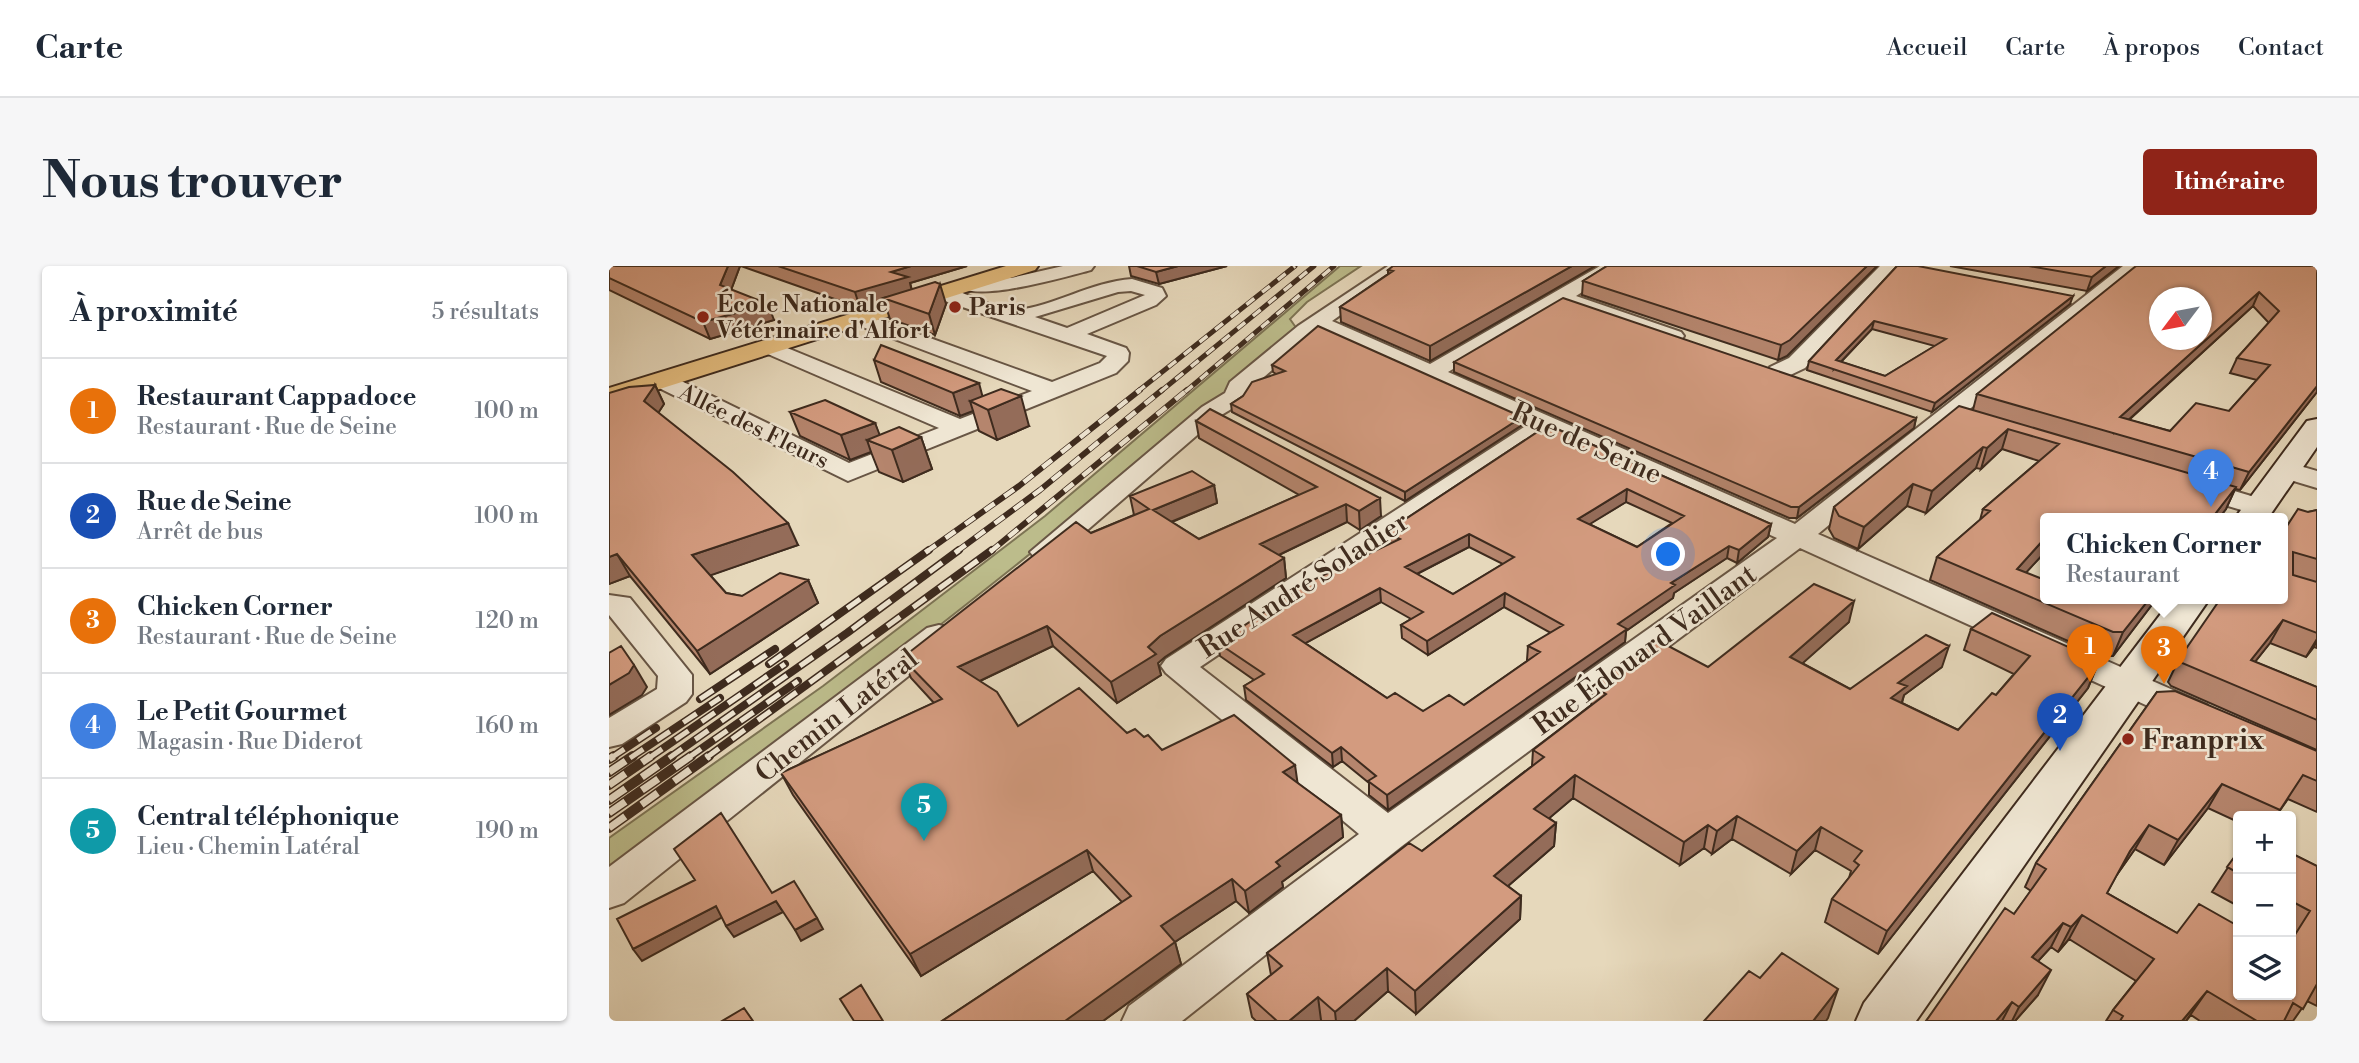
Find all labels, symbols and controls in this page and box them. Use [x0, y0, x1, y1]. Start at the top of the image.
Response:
text: Carte [35, 28, 123, 69]
text: Accueil [1886, 33, 1967, 63]
text: Carte [2005, 33, 2065, 63]
text: À propos [2103, 33, 2200, 63]
text: Contact [2238, 33, 2324, 63]
button: Itinéraire [2143, 149, 2317, 215]
text: Nous trouver [42, 152, 343, 213]
north arrow [2149, 287, 2212, 350]
place label: École Nationale Vétérinaire d'Alfort [716, 288, 931, 345]
text: À proximité [70, 293, 238, 331]
place label: Paris [969, 294, 1026, 322]
text: 5 résultats [432, 298, 539, 326]
marker: Paris [947, 299, 963, 315]
marker: École Nationale Vétérinaire d'Alfort [695, 309, 711, 325]
street label: Allée des Fleurs [673, 378, 833, 475]
text: Restaurant Cappadoce [137, 381, 416, 413]
street label: Rue de Seine [1506, 395, 1667, 492]
text: 1 [87, 397, 99, 425]
text: 100 m [474, 397, 539, 425]
text: Restaurant · Rue de Seine [137, 413, 397, 441]
pin: 4 [2188, 449, 2234, 507]
text: Rue de Seine [137, 486, 292, 518]
text: 2 [86, 502, 100, 530]
text: 100 m [474, 502, 539, 530]
street label: Rue André Soladier [1192, 504, 1416, 667]
popup [2040, 513, 2288, 604]
text: Arrêt de bus [137, 518, 263, 546]
text: Chicken Corner [2066, 529, 2262, 561]
your location [1651, 537, 1685, 571]
street label: Rue Édouard Vaillant [1525, 556, 1764, 743]
text: Restaurant [2066, 561, 2180, 589]
text: Chicken Corner [137, 591, 333, 623]
text: 3 [86, 607, 100, 635]
text: 120 m [475, 607, 539, 635]
text: Restaurant · Rue de Seine [137, 623, 397, 651]
pin: 1 [2067, 624, 2113, 682]
pin: 3 [2141, 626, 2187, 684]
street label: Chemin Latéral [748, 642, 925, 791]
pin: 2 [2037, 693, 2083, 751]
text: Le Petit Gourmet [137, 696, 346, 728]
text: 4 [85, 712, 101, 740]
text: 160 m [476, 712, 539, 740]
place label: Franprix [2142, 723, 2265, 758]
text: Magasin · Rue Diderot [137, 728, 363, 756]
marker: Franprix [2120, 731, 2136, 747]
pin: 5 [901, 783, 947, 841]
text: Central téléphonique [137, 801, 399, 833]
map controls [2233, 811, 2296, 1000]
button: + [2233, 811, 2296, 874]
text: 5 [86, 817, 100, 845]
text: 190 m [476, 817, 539, 845]
text: Lieu · Chemin Latéral [137, 833, 360, 861]
button: − [2233, 874, 2296, 937]
button: layers [2233, 937, 2296, 1000]

